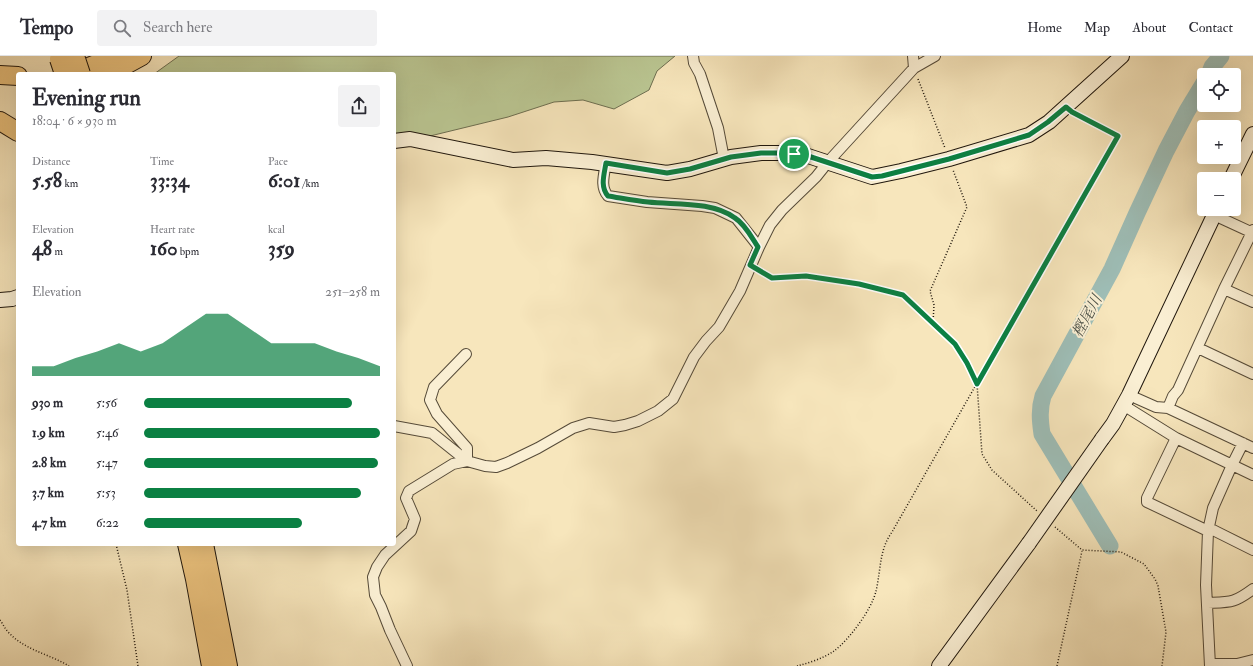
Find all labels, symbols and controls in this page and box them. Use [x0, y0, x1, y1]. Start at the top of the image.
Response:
search box [97, 10, 377, 46]
text: Tempo [20, 16, 73, 40]
icon: search [111, 17, 133, 39]
text: Search here [143, 18, 212, 37]
text: Home [1027, 19, 1062, 36]
text: Map [1084, 19, 1110, 36]
text: About [1132, 19, 1166, 36]
text: Contact [1188, 19, 1233, 36]
map controls [1197, 68, 1241, 216]
button: locate [1197, 68, 1241, 112]
text: Evening run [32, 84, 141, 112]
button: share [338, 85, 380, 127]
text: 18:04 · 6 × 930 m [32, 113, 117, 129]
button: + [1197, 120, 1241, 164]
pin [777, 137, 811, 171]
icon: arrive [783, 143, 805, 165]
text: Distance [32, 155, 70, 168]
text: Time [150, 155, 174, 168]
text: Pace [268, 155, 288, 168]
text: 5.58 [32, 168, 62, 193]
text: 33:34 [150, 168, 189, 193]
text: 6:01 [268, 168, 300, 193]
button: − [1197, 172, 1241, 216]
text: km [62, 177, 78, 190]
text: /km [300, 177, 319, 190]
text: Elevation [32, 223, 74, 236]
text: Heart rate [150, 223, 195, 236]
text: kcal [268, 223, 285, 236]
text: 48 [32, 236, 52, 261]
text: 160 [150, 236, 177, 261]
text: 359 [268, 236, 295, 261]
text: m [52, 245, 63, 258]
text: bpm [177, 245, 199, 258]
text: Elevation [32, 284, 82, 300]
text: 251–258 m [325, 284, 380, 300]
water label: 樫尾川 [1068, 290, 1107, 341]
text: 930 m [32, 395, 63, 411]
text: 5:56 [96, 395, 117, 411]
text: 1.9 km [32, 425, 65, 441]
text: 5:46 [96, 425, 119, 441]
text: 2.8 km [32, 455, 66, 471]
text: 5:47 [96, 455, 118, 471]
text: 3.7 km [32, 485, 64, 501]
text: 5:53 [96, 485, 116, 501]
text: 4.7 km [32, 515, 66, 531]
text: 6:22 [96, 515, 119, 531]

